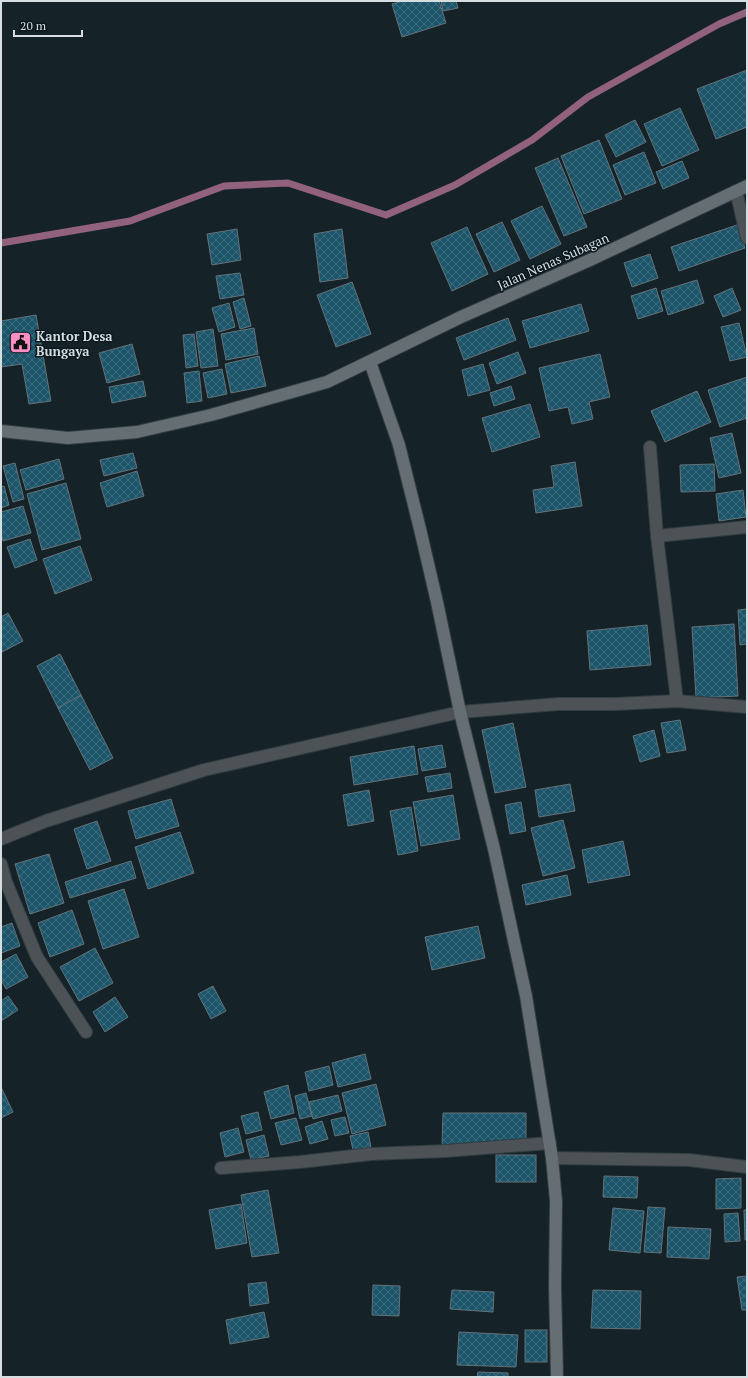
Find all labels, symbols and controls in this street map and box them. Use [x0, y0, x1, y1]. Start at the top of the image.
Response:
scale bar [14, 12, 82, 38]
text: 20 m [20, 18, 47, 33]
street label: Jalan Nenas Subagan [494, 228, 612, 294]
place label: Kantor Desa Bungaya [36, 327, 113, 360]
public building icon: Kantor Desa Bungaya [8, 330, 34, 356]

